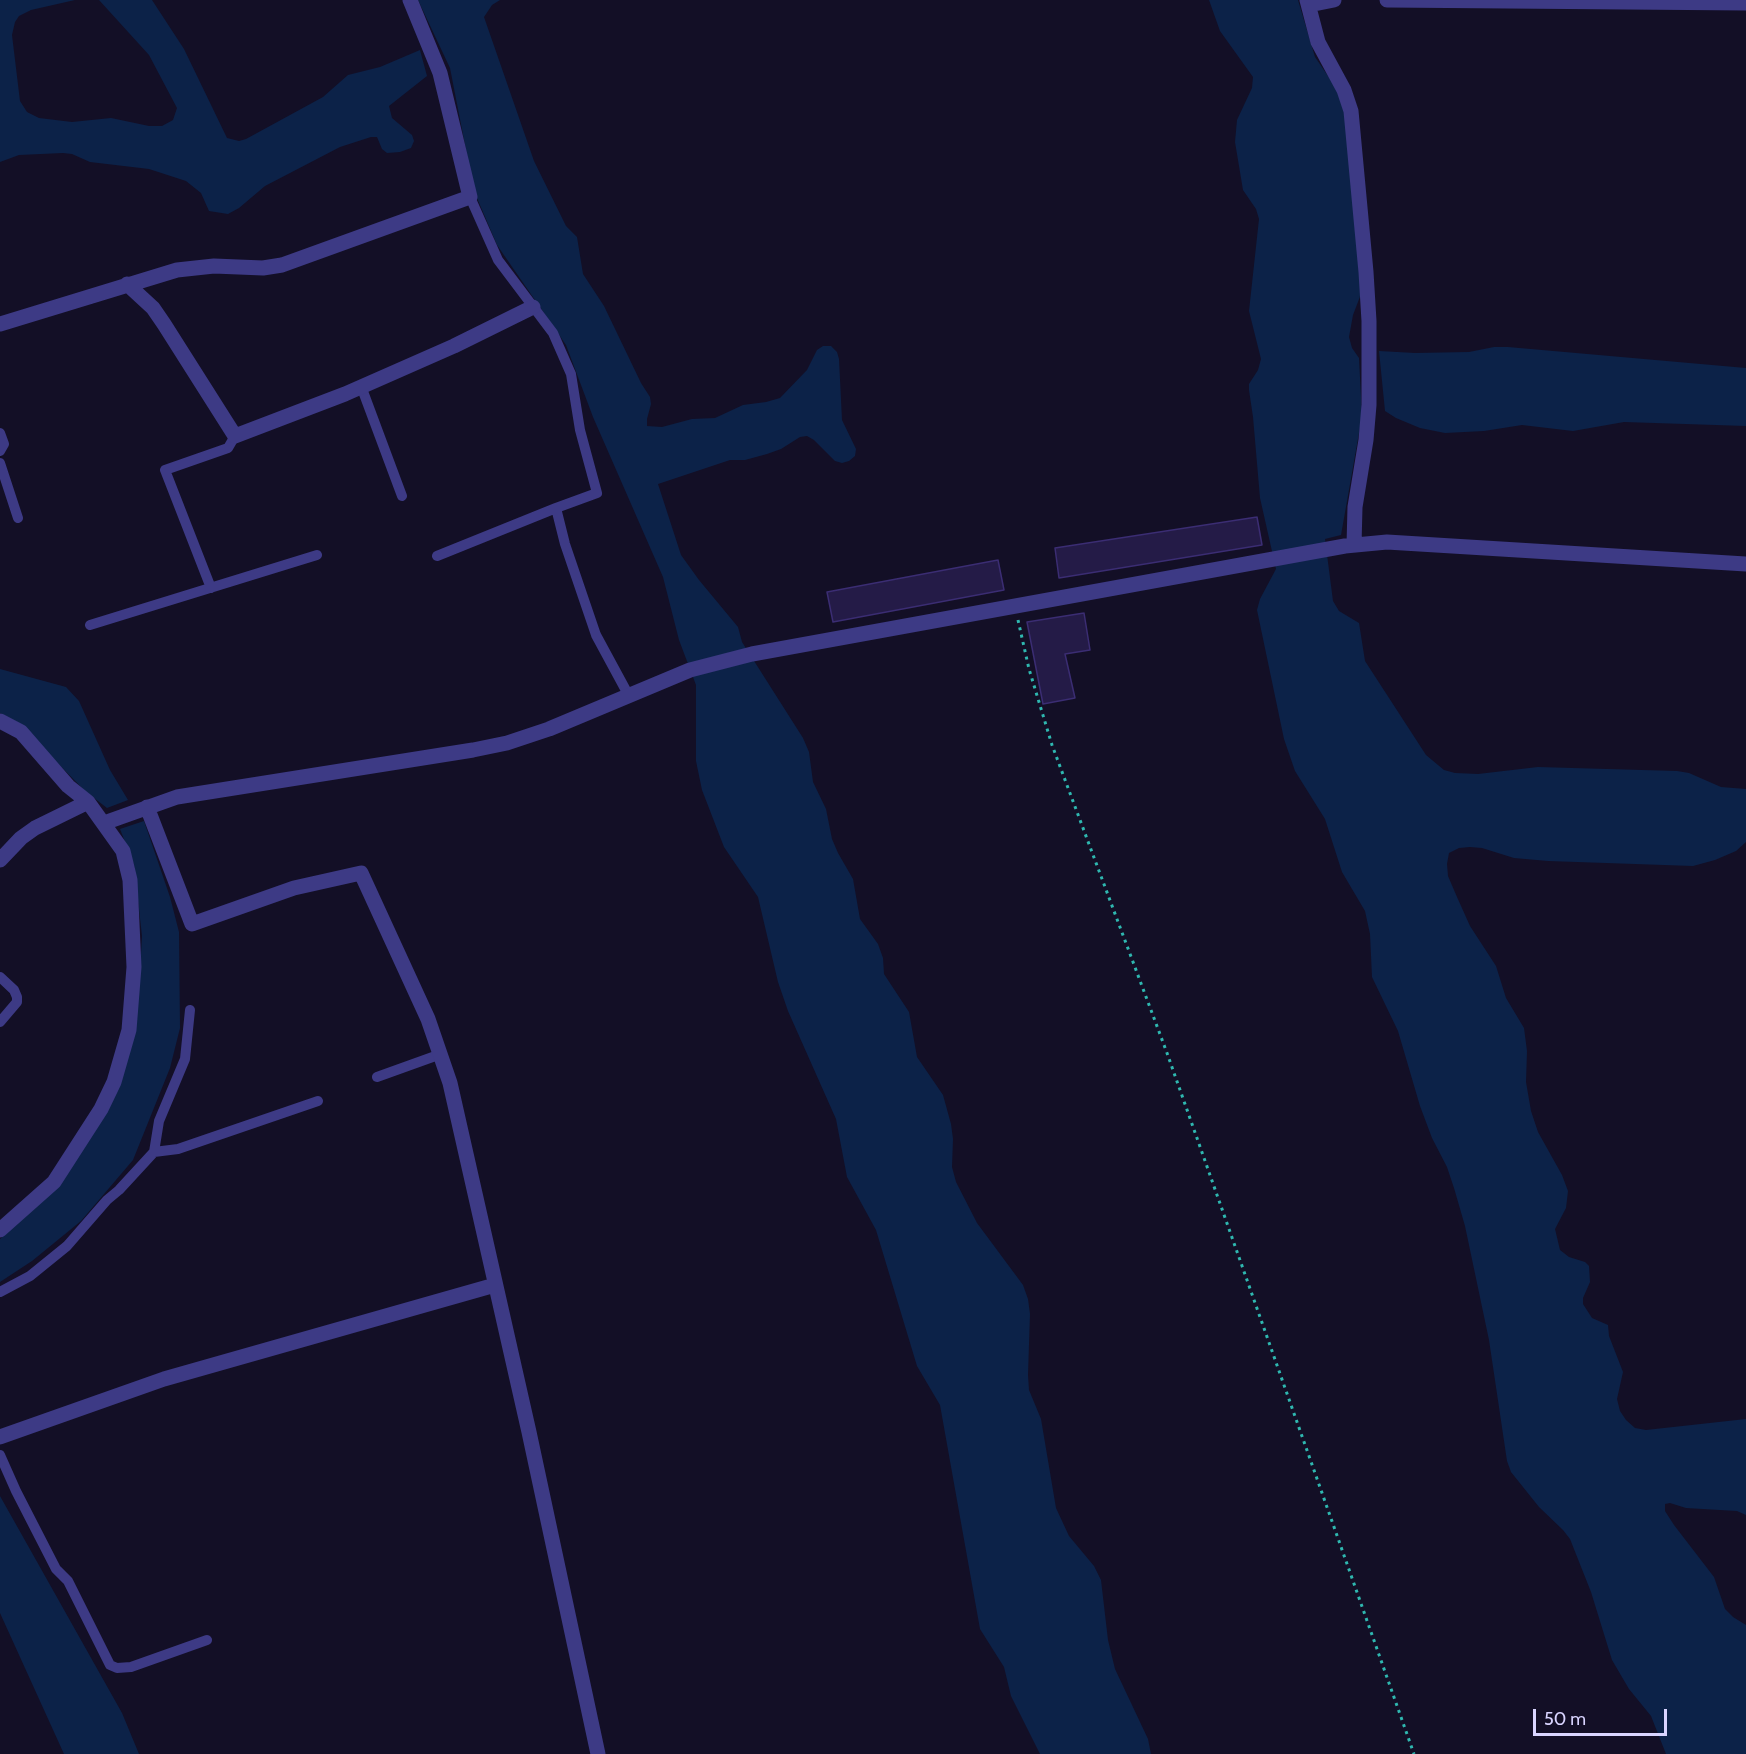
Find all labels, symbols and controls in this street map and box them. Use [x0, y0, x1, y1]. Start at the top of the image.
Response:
scale bar [1536, 1697, 1670, 1735]
text: 50 m [1544, 1708, 1586, 1730]

